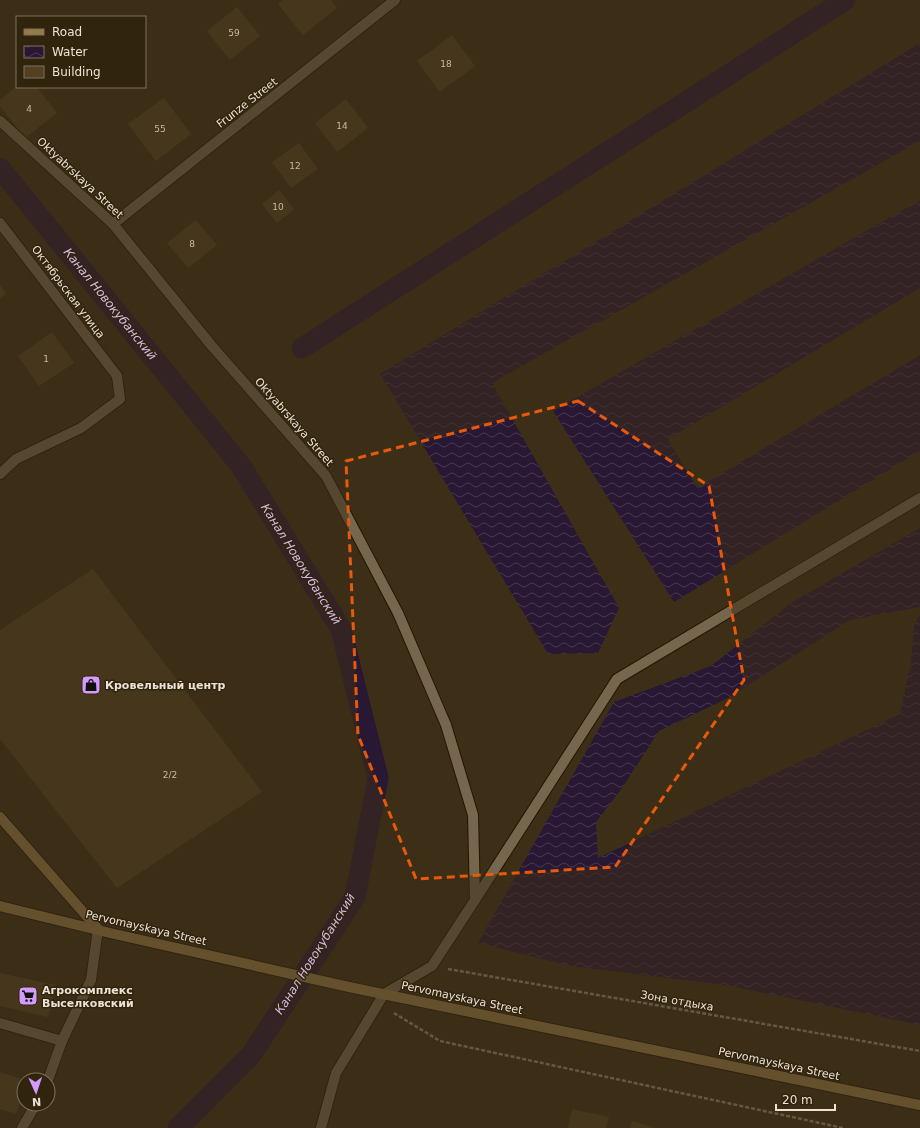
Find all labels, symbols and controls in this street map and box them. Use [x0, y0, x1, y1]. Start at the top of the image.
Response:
legend [16, 16, 146, 88]
text: Road [52, 25, 82, 39]
house number: 59 [228, 28, 240, 38]
text: Water [52, 45, 88, 59]
house number: 18 [440, 59, 452, 69]
text: Building [52, 65, 101, 79]
street label: Frunze Street [214, 75, 280, 131]
house number: 4 [26, 104, 32, 114]
house number: 14 [336, 121, 348, 131]
house number: 55 [154, 124, 166, 134]
street label: Oktyabrskaya Street [34, 135, 126, 222]
house number: 12 [289, 161, 301, 171]
house number: 10 [272, 202, 284, 212]
house number: 8 [189, 239, 195, 249]
street label: Октябрьская улица [29, 243, 107, 341]
water label: Канал Новокубанский [61, 245, 160, 363]
house number: 1 [43, 354, 49, 364]
street label: Oktyabrskaya Street [252, 375, 336, 469]
water label: Канал Новокубанский [258, 501, 344, 627]
shop icon: Кровельный центр [80, 674, 102, 696]
place label: Кровельный центр [105, 679, 226, 692]
house number: 2/2 [163, 770, 177, 780]
water label: Канал Новокубанский [272, 891, 358, 1017]
street label: Pervomayskaya Street [84, 908, 208, 948]
street label: Pervomayskaya Street [400, 979, 524, 1017]
place label: Агрокомплекс Выселковский [42, 984, 134, 1010]
supermarket icon: Агрокомплекс Выселковский [17, 985, 39, 1007]
street label: Зона отдыха [639, 988, 715, 1014]
street label: Pervomayskaya Street [717, 1045, 841, 1083]
north arrow [16, 1072, 56, 1112]
scale bar [776, 1086, 835, 1112]
text: 20 m [782, 1093, 813, 1107]
text: N [32, 1095, 41, 1108]

